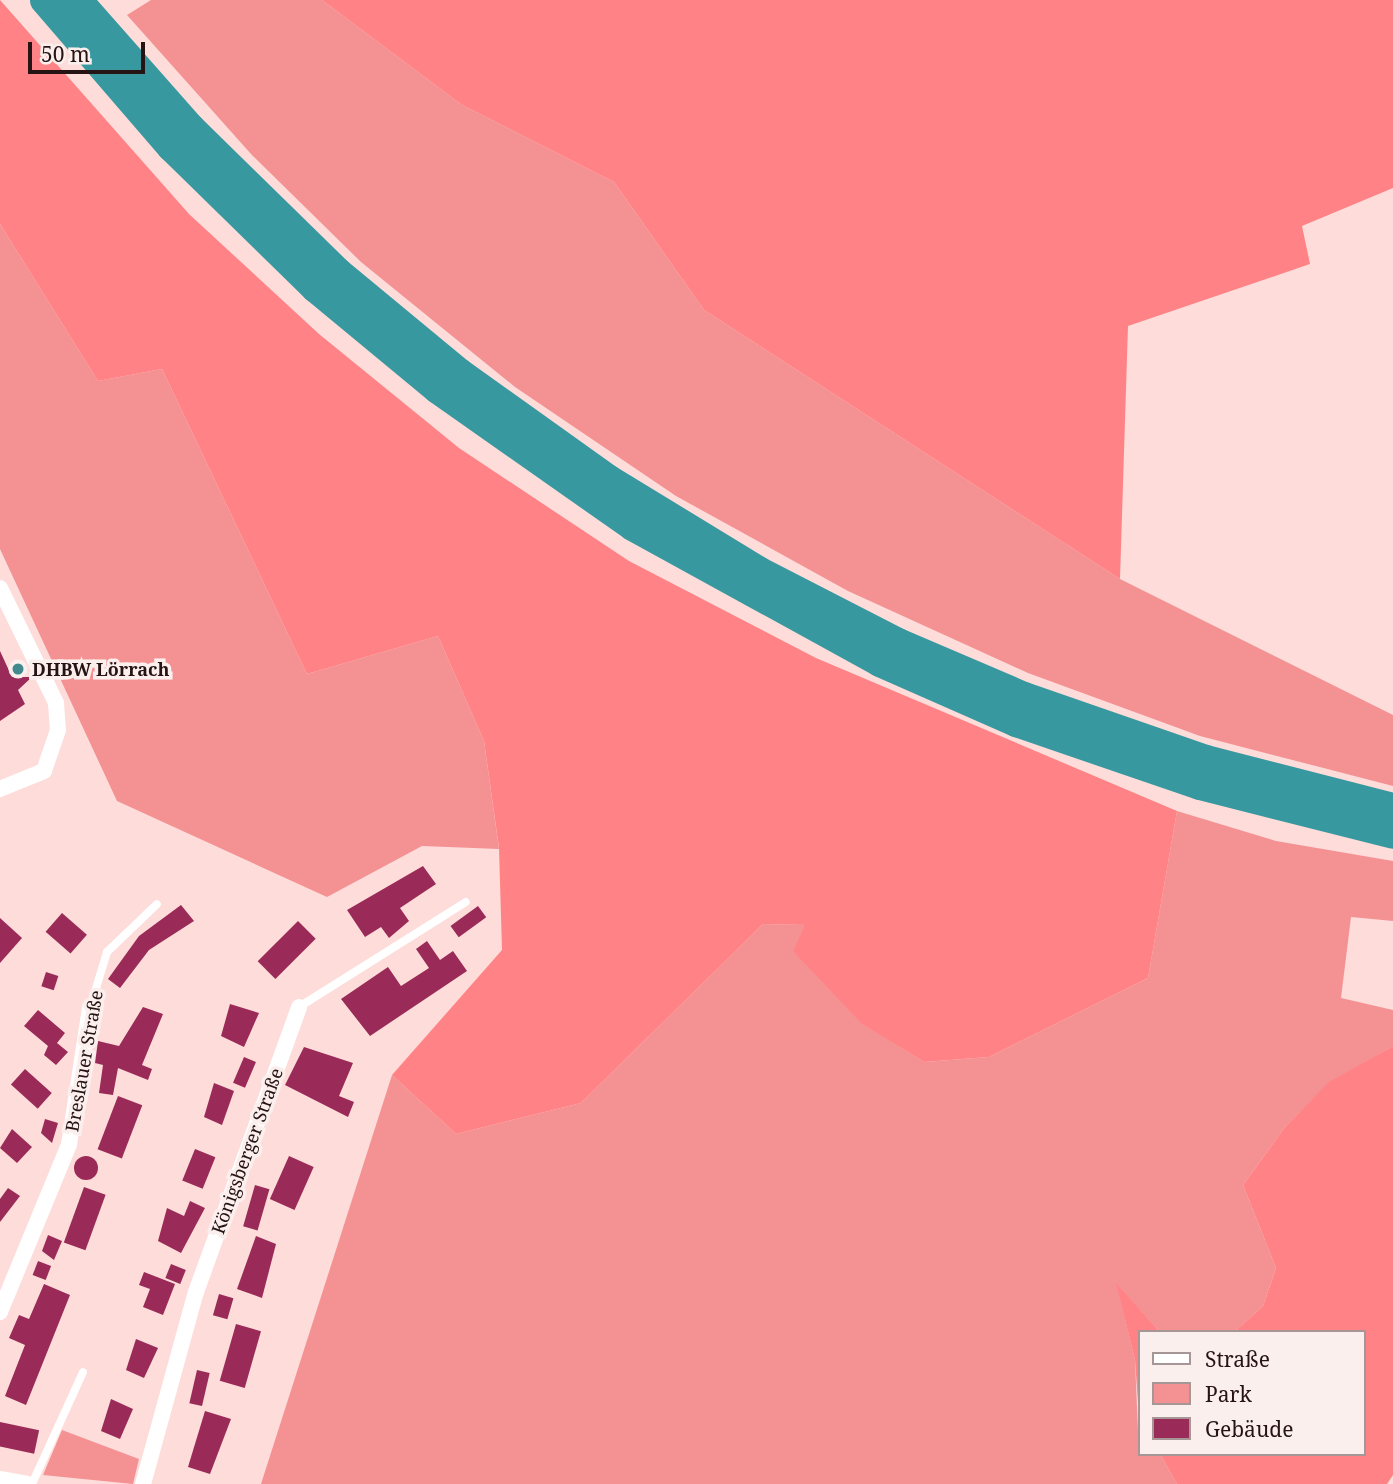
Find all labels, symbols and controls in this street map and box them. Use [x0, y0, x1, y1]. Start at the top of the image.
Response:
scale bar [32, 28, 149, 72]
text: 50 m [41, 40, 90, 68]
place label: DHBW Lörrach [32, 658, 170, 680]
marker: DHBW Lörrach [10, 661, 26, 677]
street label: Breslauer Straße [61, 988, 107, 1134]
street label: Königsberger Straße [207, 1065, 287, 1237]
legend [1138, 1330, 1365, 1456]
text: Straße [1205, 1345, 1270, 1373]
text: Park [1205, 1380, 1252, 1408]
text: Gebäude [1205, 1415, 1293, 1443]

